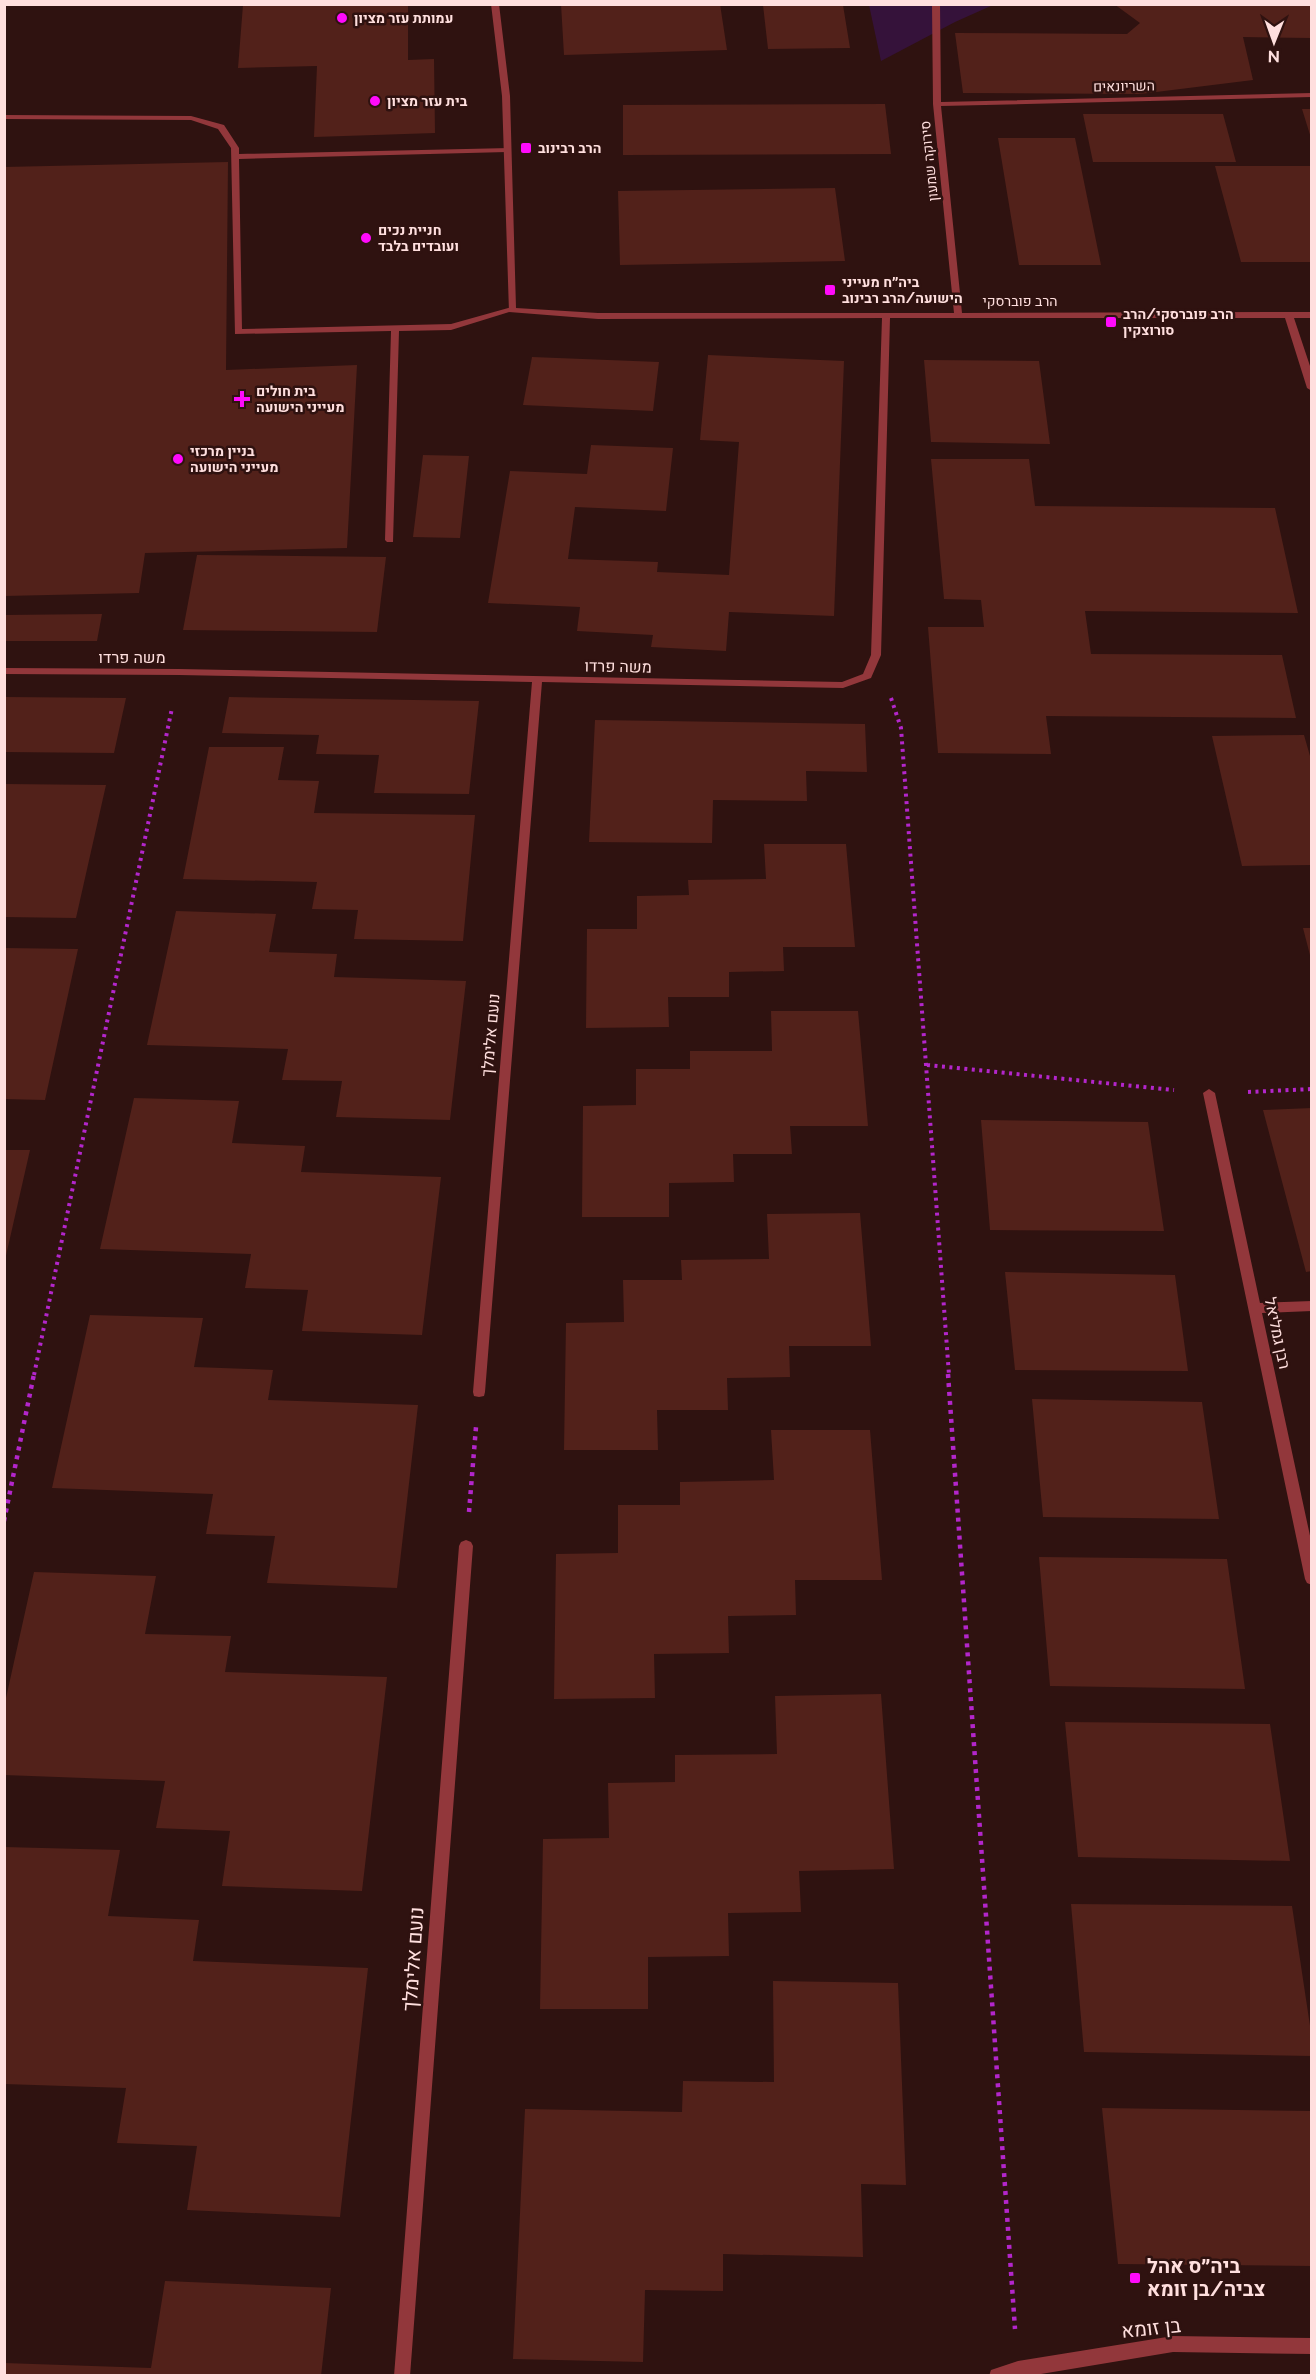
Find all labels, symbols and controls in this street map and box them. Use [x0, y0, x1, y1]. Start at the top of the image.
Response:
place label: עמותת עזר מציון [354, 10, 453, 26]
marker: עמותת עזר מציון [335, 11, 349, 25]
north arrow [1244, 12, 1304, 72]
text: N [1267, 47, 1280, 66]
street label: השריונאים [1093, 77, 1155, 95]
place label: בית עזר מציון [387, 93, 468, 109]
marker: בית עזר מציון [368, 94, 382, 108]
street label: סירוקה שמעון [917, 120, 941, 202]
place label: הרב רבינוב [538, 140, 602, 156]
marker: הרב רבינוב [519, 141, 533, 155]
place label: חניית נכים ועובדים בלבד [378, 222, 459, 254]
marker: חניית נכים ועובדים בלבד [359, 231, 373, 245]
place label: ביה״ח מעייני הישועה/הרב רבינוב [842, 274, 963, 306]
marker: ביה״ח מעייני הישועה/הרב רבינוב [823, 283, 837, 297]
street label: הרב פוברסקי [982, 293, 1058, 309]
place label: הרב פוברסקי/הרב סורוצקין [1123, 306, 1234, 338]
marker: הרב פוברסקי/הרב סורוצקין [1104, 315, 1118, 329]
place label: בית חולים מעייני הישועה [256, 383, 344, 415]
marker: בית חולים מעייני הישועה [233, 390, 251, 408]
place label: בניין מרכזי מעייני הישועה [190, 443, 278, 475]
marker: בניין מרכזי מעייני הישועה [171, 452, 185, 466]
street label: משה פרדו [98, 648, 166, 667]
street label: משה פרדו [584, 656, 652, 677]
street label: נועם אלימלך [477, 993, 504, 1078]
street label: רבן גמליאל [1261, 1296, 1294, 1371]
street label: נועם אלימלך [397, 1906, 429, 2012]
place label: ביה״ס אהל צביה/בן זומא [1147, 2254, 1266, 2301]
marker: ביה״ס אהל צביה/בן זומא [1128, 2271, 1142, 2285]
street label: בן זומא [1120, 2313, 1182, 2343]

